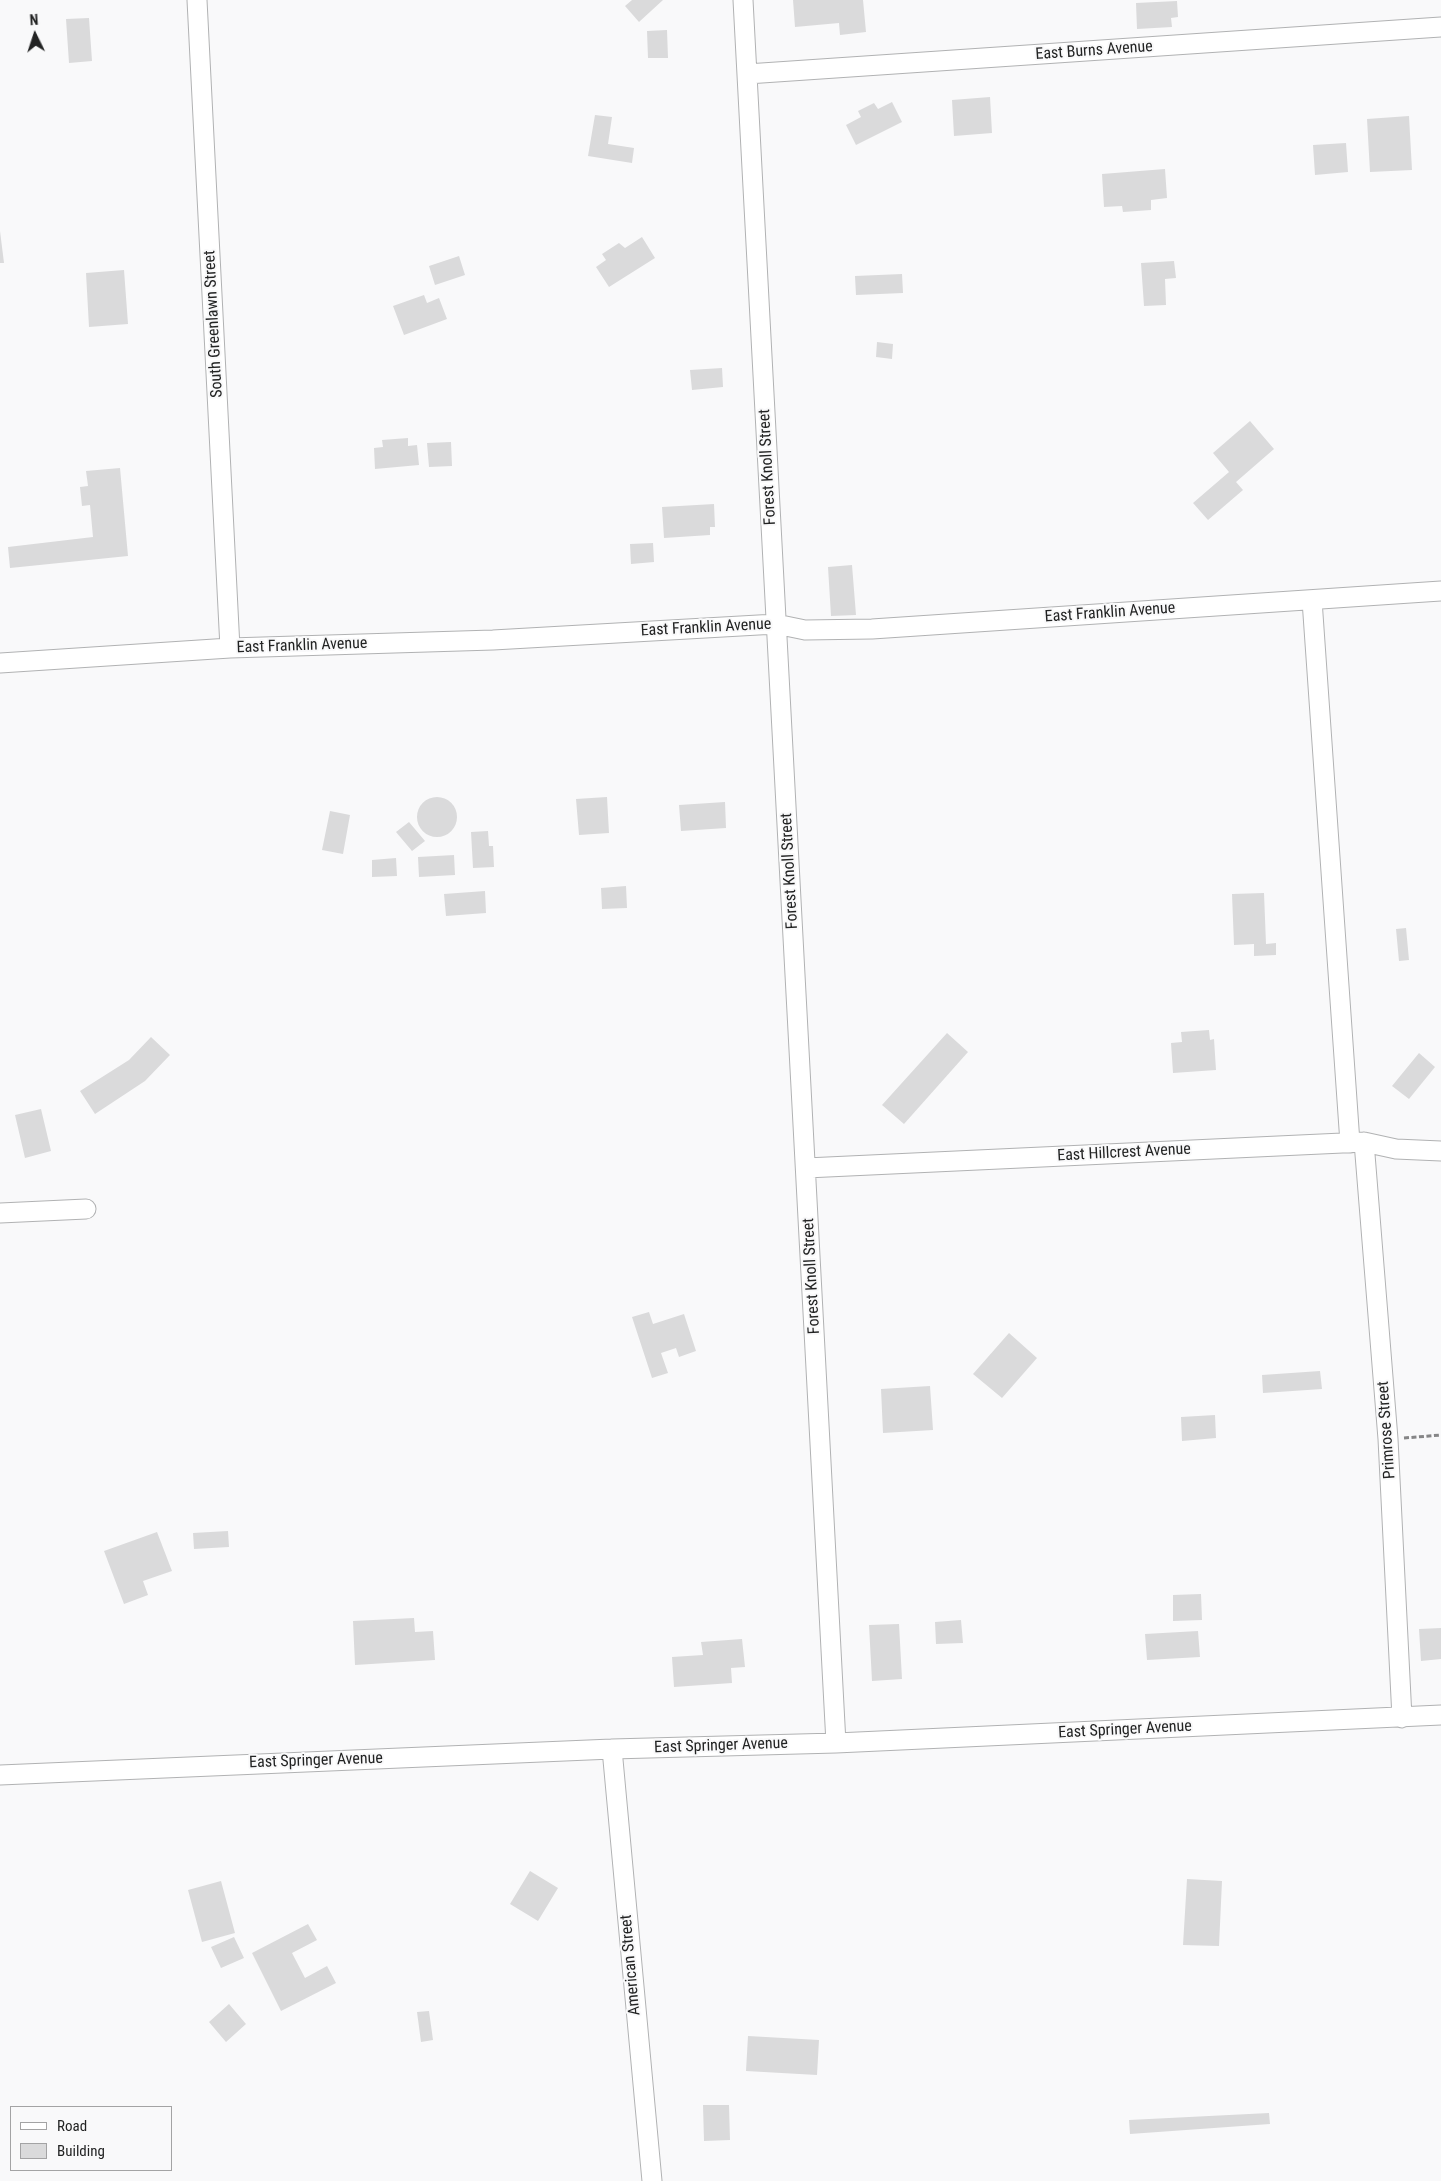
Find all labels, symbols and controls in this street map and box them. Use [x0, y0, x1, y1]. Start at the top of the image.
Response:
north arrow [10, 10, 60, 60]
text: N [29, 12, 39, 28]
street label: East Burns Avenue [1035, 37, 1153, 65]
street label: South Greenlawn Street [201, 250, 227, 398]
street label: Forest Knoll Street [755, 408, 781, 526]
street label: East Franklin Avenue [1044, 599, 1176, 627]
street label: East Franklin Avenue [640, 615, 772, 641]
street label: East Franklin Avenue [236, 634, 368, 658]
street label: Forest Knoll Street [777, 812, 803, 930]
street label: East Hillcrest Avenue [1057, 1140, 1191, 1166]
street label: Forest Knoll Street [799, 1217, 825, 1335]
street label: Primrose Street [1374, 1380, 1400, 1480]
street label: East Springer Avenue [1058, 1717, 1192, 1743]
street label: East Springer Avenue [654, 1734, 788, 1758]
street label: East Springer Avenue [249, 1749, 383, 1773]
street label: American Street [617, 1914, 645, 2016]
legend [10, 2106, 172, 2171]
text: Road [57, 2117, 87, 2135]
text: Building [57, 2142, 105, 2160]

